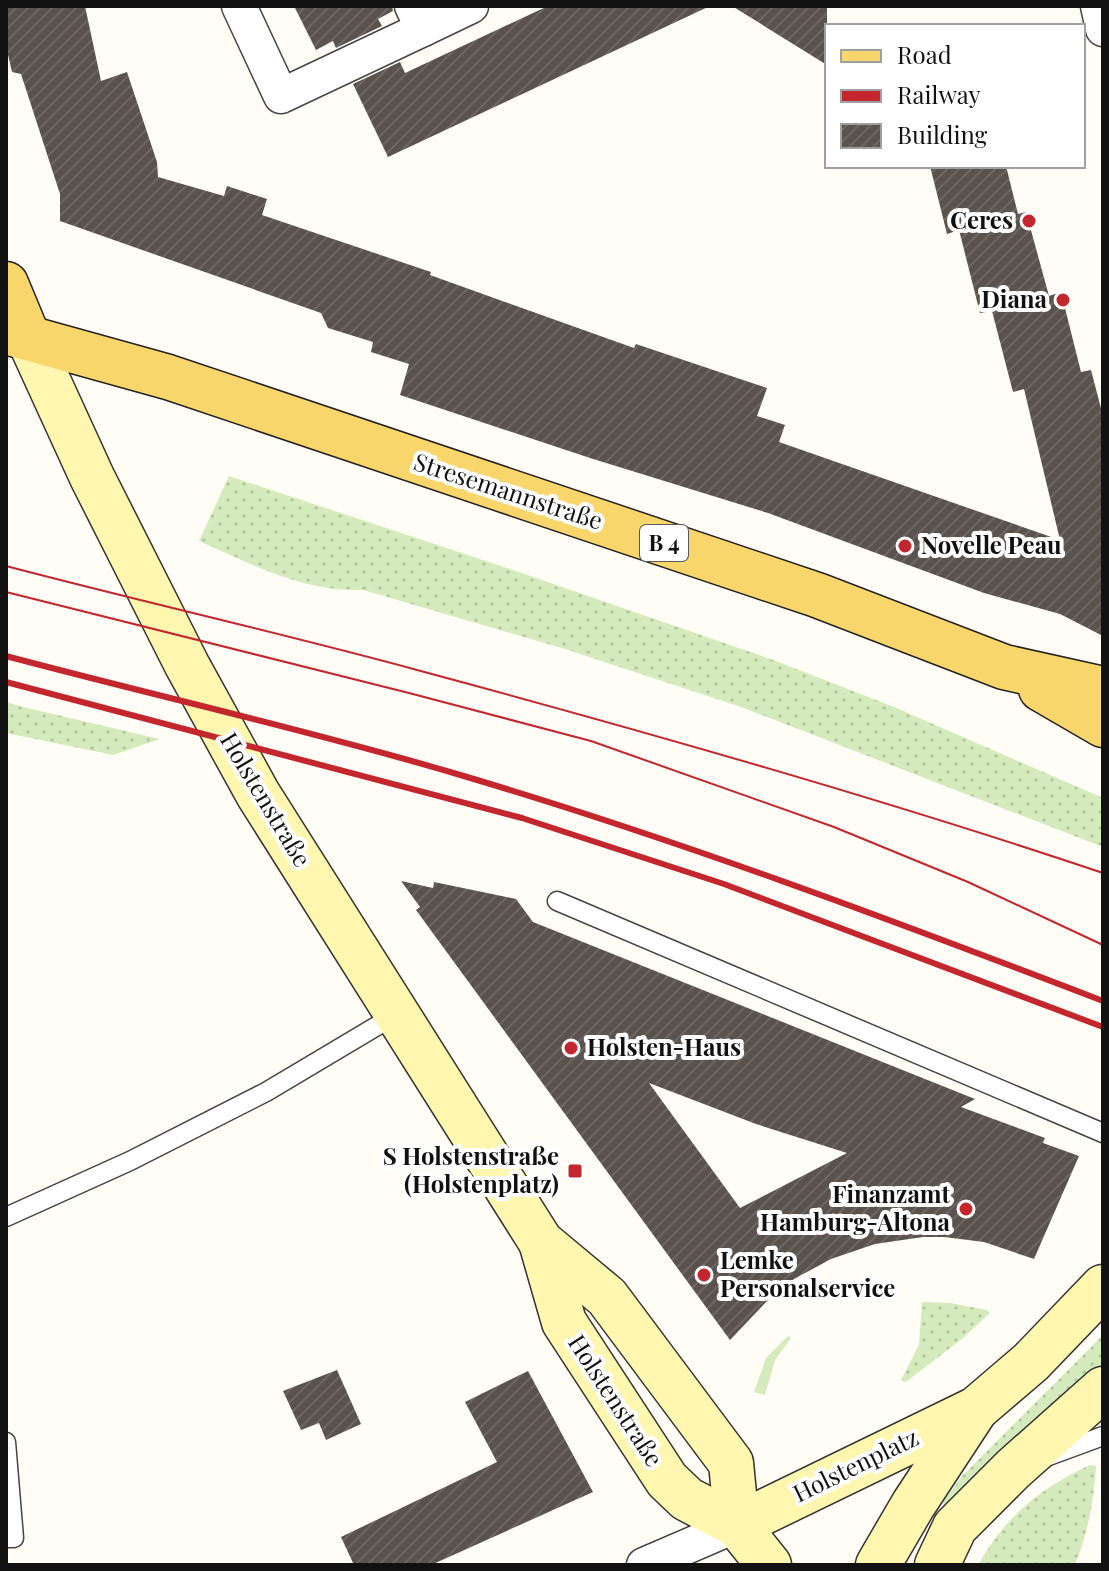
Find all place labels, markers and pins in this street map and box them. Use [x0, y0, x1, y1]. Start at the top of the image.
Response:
place label: Ceres [950, 203, 1013, 235]
marker: Ceres [1020, 212, 1038, 230]
place label: Diana [981, 282, 1048, 314]
marker: Diana [1054, 291, 1072, 309]
place label: Novelle Peau [921, 528, 1062, 560]
marker: Novelle Peau [896, 537, 914, 555]
place label: Holsten-Haus [587, 1030, 741, 1062]
marker: Holsten-Haus [562, 1039, 580, 1057]
place label: S Holstenstraße (Holstenplatz) [383, 1139, 559, 1199]
marker: S Holstenstraße (Holstenplatz) [566, 1162, 584, 1180]
place label: Finanzamt Hamburg-Altona [760, 1177, 951, 1237]
marker: Finanzamt Hamburg-Altona [957, 1200, 975, 1218]
place label: Lemke Personalservice [720, 1243, 895, 1303]
marker: Lemke Personalservice [695, 1266, 713, 1284]

